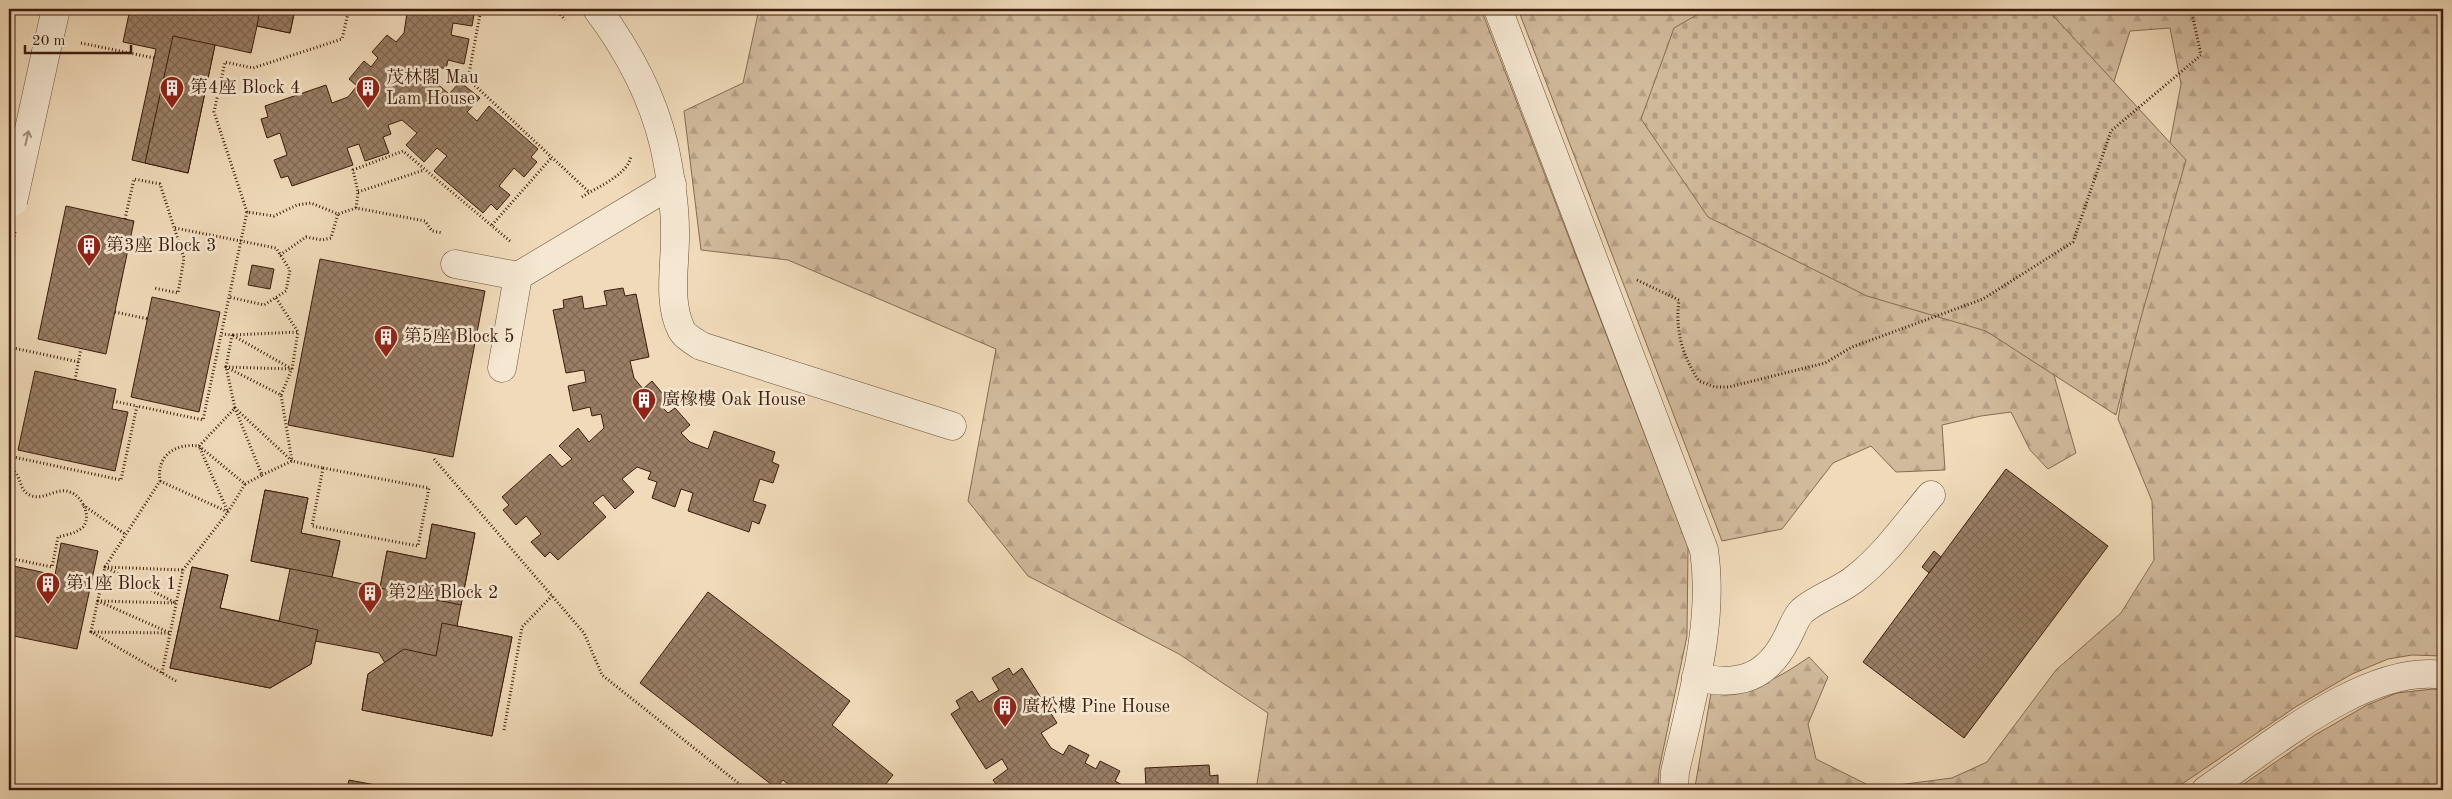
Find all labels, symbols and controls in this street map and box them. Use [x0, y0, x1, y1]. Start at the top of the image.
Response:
scale bar [25, 22, 131, 54]
text: 20 m [32, 34, 66, 49]
place label: 茂林閣 Mau Lam House [386, 67, 479, 108]
building icon: 第4座 Block 4 [159, 75, 185, 109]
building icon: 茂林閣 Mau Lam House [355, 75, 381, 109]
place label: 第4座 Block 4 [190, 77, 300, 97]
one-way arrow [23, 130, 32, 146]
building icon: 第3座 Block 3 [76, 233, 102, 267]
place label: 第3座 Block 3 [106, 235, 216, 255]
building icon: 第5座 Block 5 [373, 324, 399, 358]
place label: 第5座 Block 5 [404, 326, 514, 346]
building icon: 廣橡樓 Oak House [631, 387, 657, 421]
place label: 廣橡樓 Oak House [662, 389, 806, 409]
building icon: 第1座 Block 1 [35, 571, 61, 605]
place label: 第1座 Block 1 [66, 573, 176, 593]
building icon: 第2座 Block 2 [357, 580, 383, 614]
place label: 第2座 Block 2 [388, 582, 498, 602]
building icon: 廣松樓 Pine House [992, 694, 1018, 728]
place label: 廣松樓 Pine House [1022, 696, 1170, 716]

